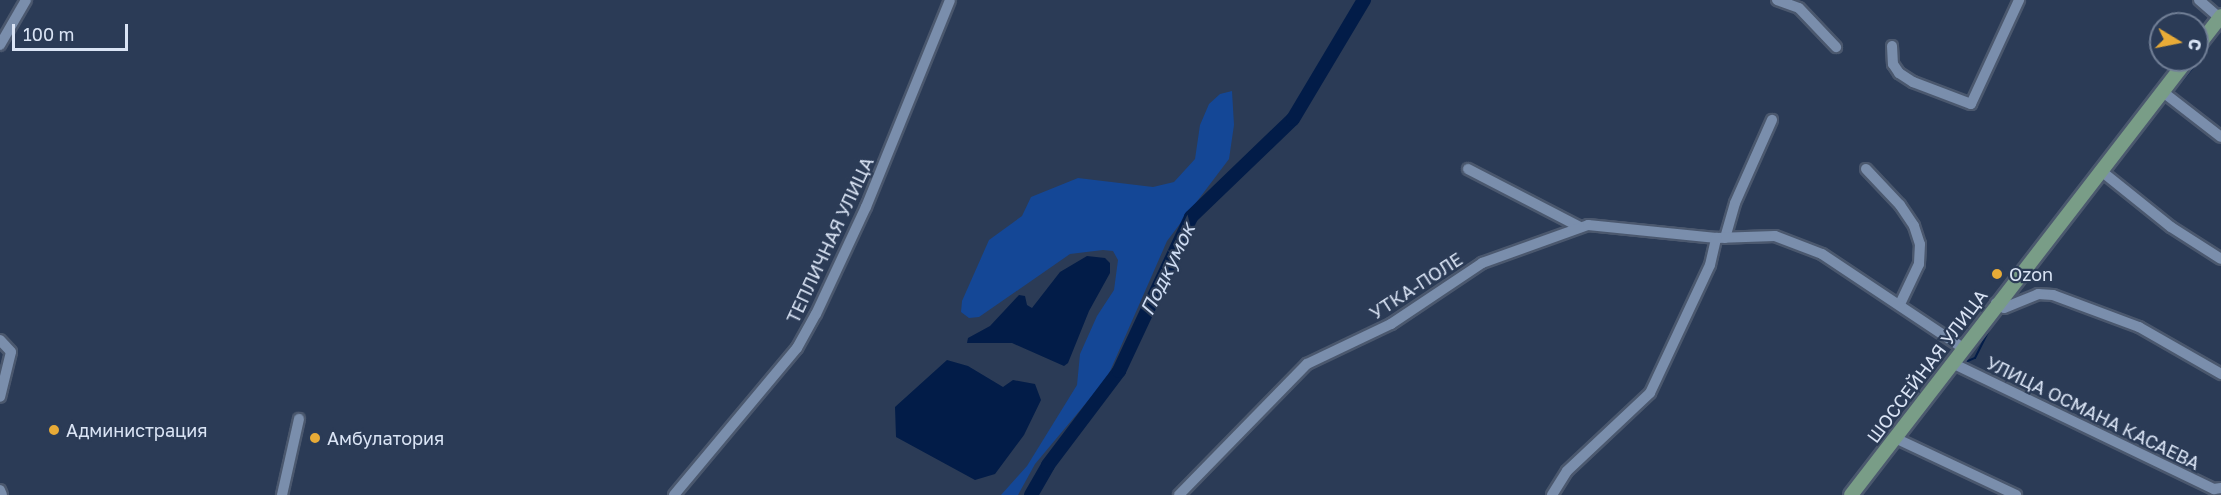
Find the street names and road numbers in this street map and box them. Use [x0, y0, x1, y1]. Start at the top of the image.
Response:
street label: ТЕПЛИЧНАЯ УЛИЦА [782, 154, 878, 326]
street label: УТКА-ПОЛЕ [1366, 248, 1466, 324]
street label: ШОССЕЙНАЯ УЛИЦА [1862, 285, 1992, 447]
street label: УЛИЦА ОСМАНА КАСАЕВА [1983, 352, 2203, 474]

